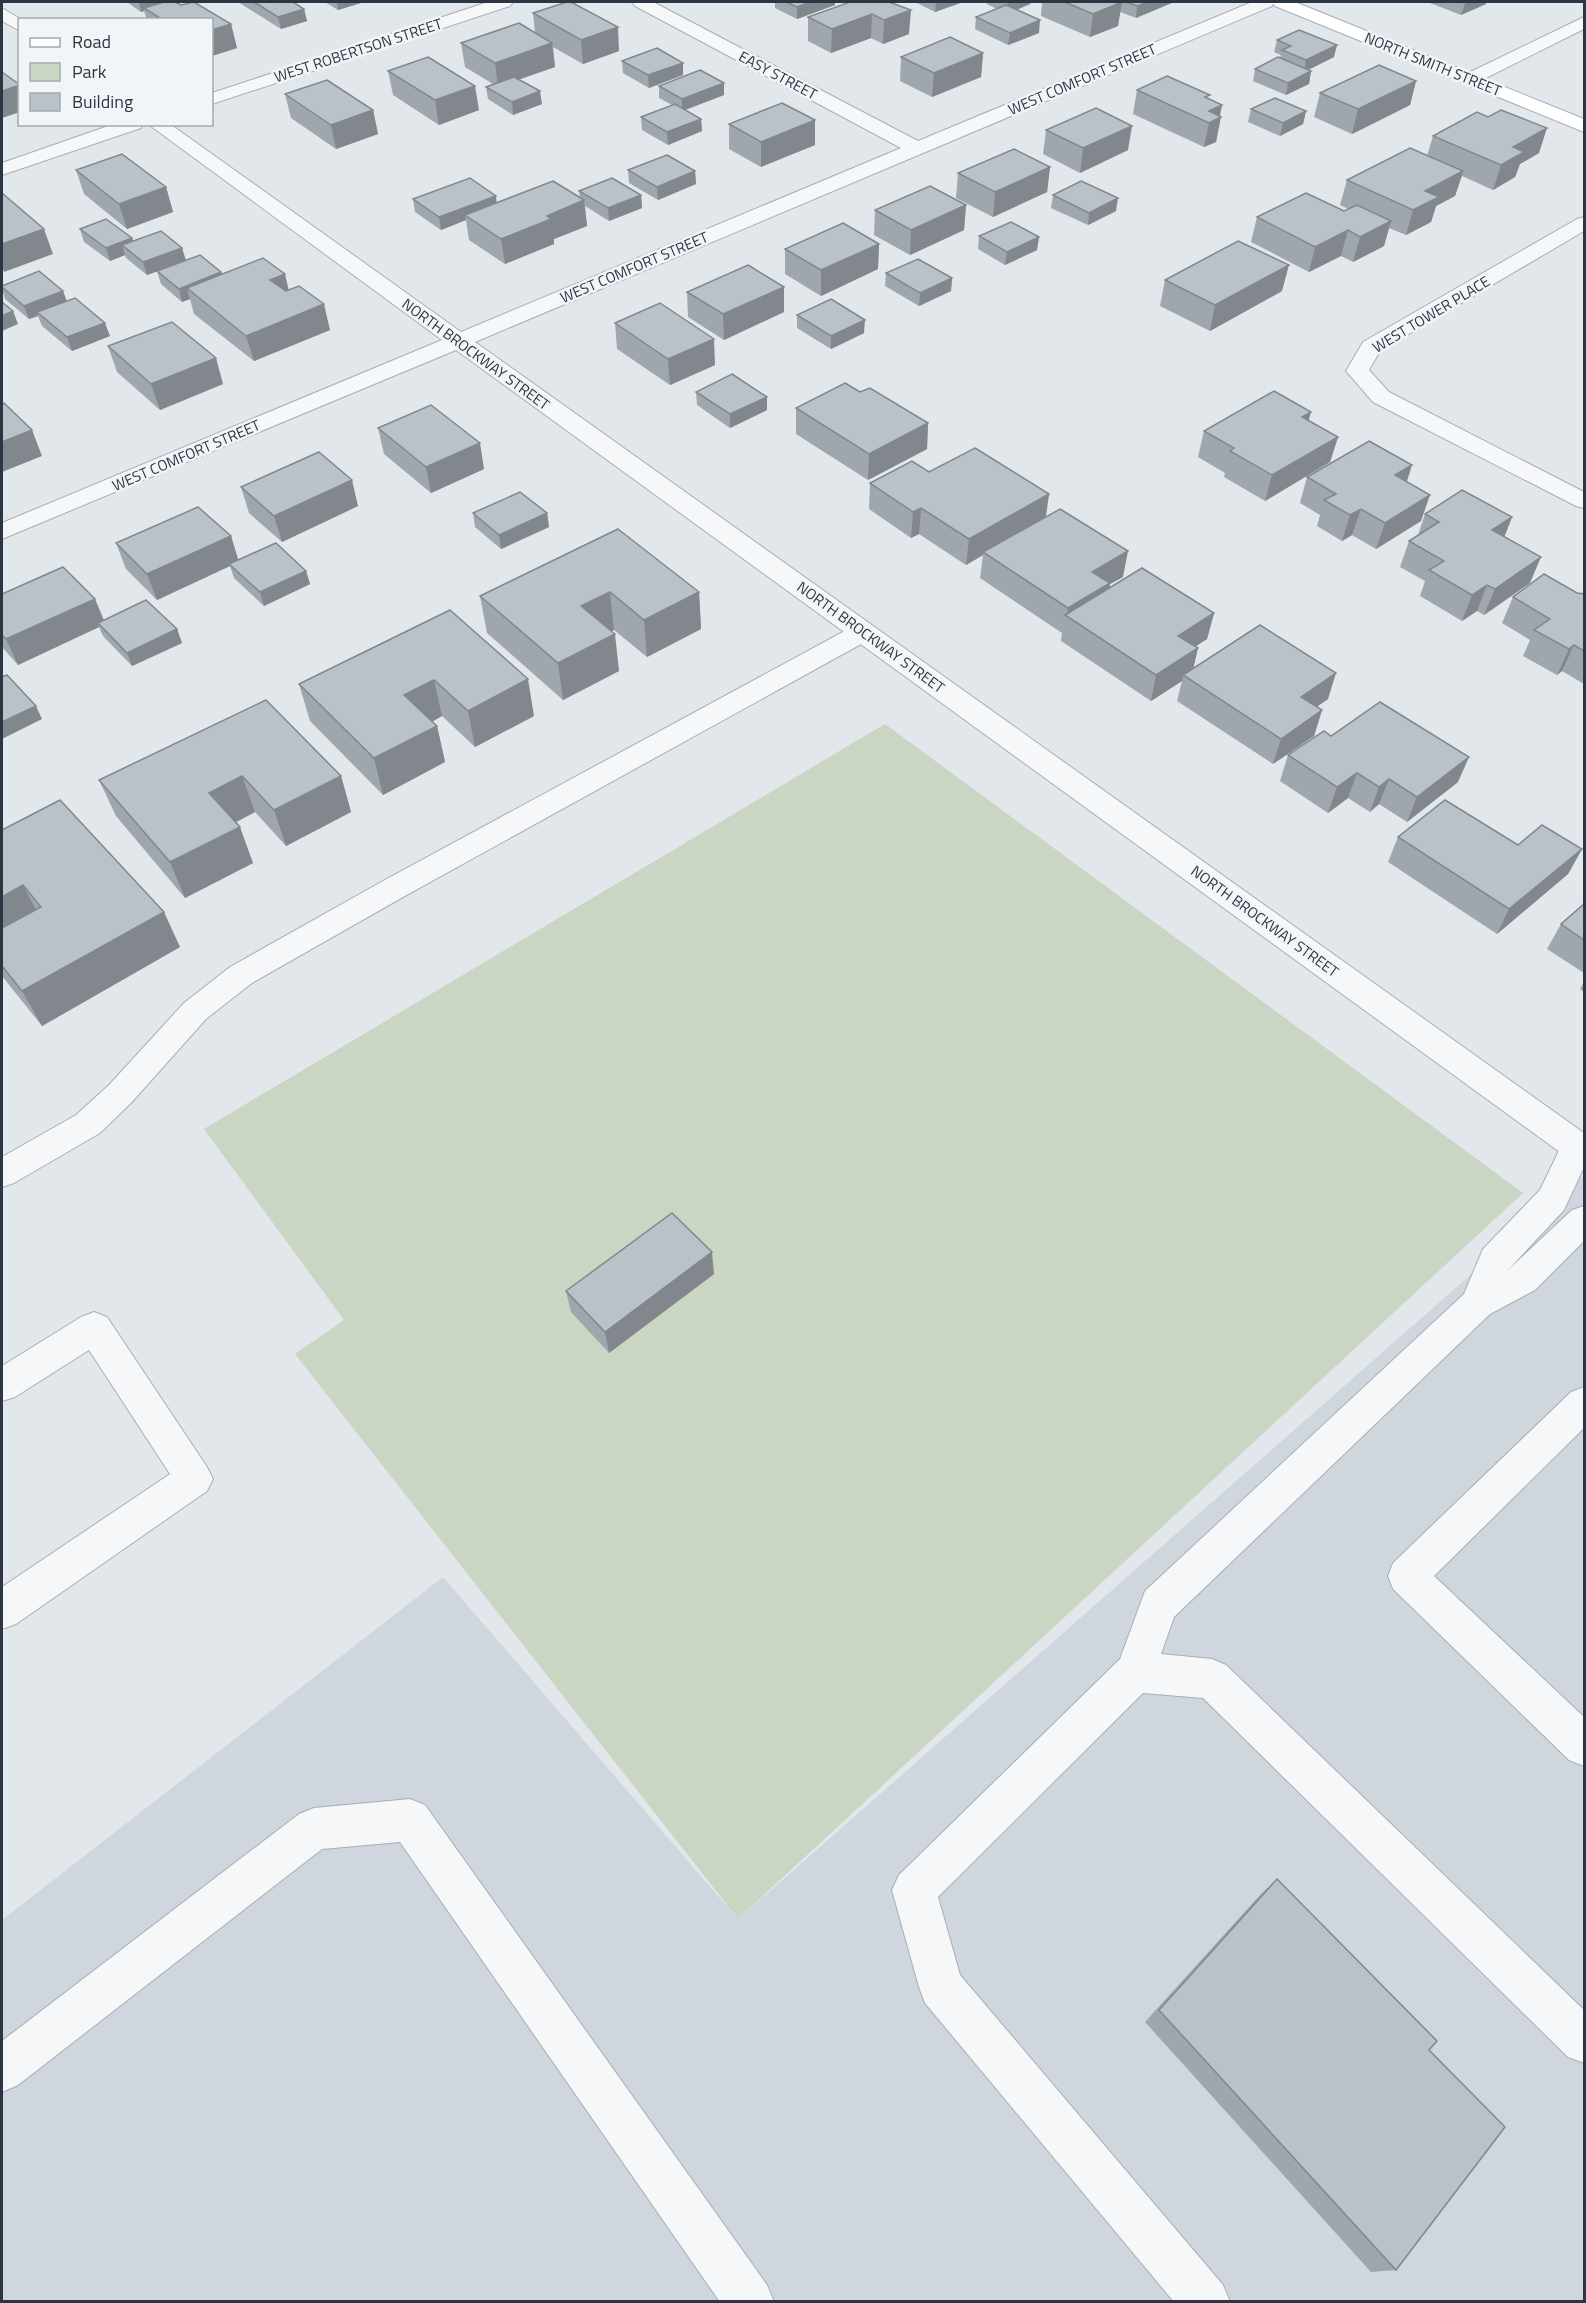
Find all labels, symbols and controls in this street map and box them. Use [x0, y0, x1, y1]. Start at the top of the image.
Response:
street label: WEST ROBERTSON STREET [271, 12, 445, 88]
legend [18, 18, 213, 126]
street label: NORTH SMITH STREET [1361, 26, 1505, 102]
text: Road [72, 28, 111, 55]
street label: WEST COMFORT STREET [1004, 37, 1160, 121]
street label: EASY STREET [735, 45, 822, 105]
text: Park [72, 58, 107, 85]
text: Building [72, 88, 133, 115]
street label: WEST COMFORT STREET [556, 225, 712, 309]
street label: WEST TOWER PLACE [1368, 270, 1494, 358]
street label: NORTH BROCKWAY STREET [397, 292, 555, 416]
street label: WEST COMFORT STREET [108, 413, 264, 497]
street label: NORTH BROCKWAY STREET [792, 575, 950, 699]
street label: NORTH BROCKWAY STREET [1186, 859, 1344, 983]

